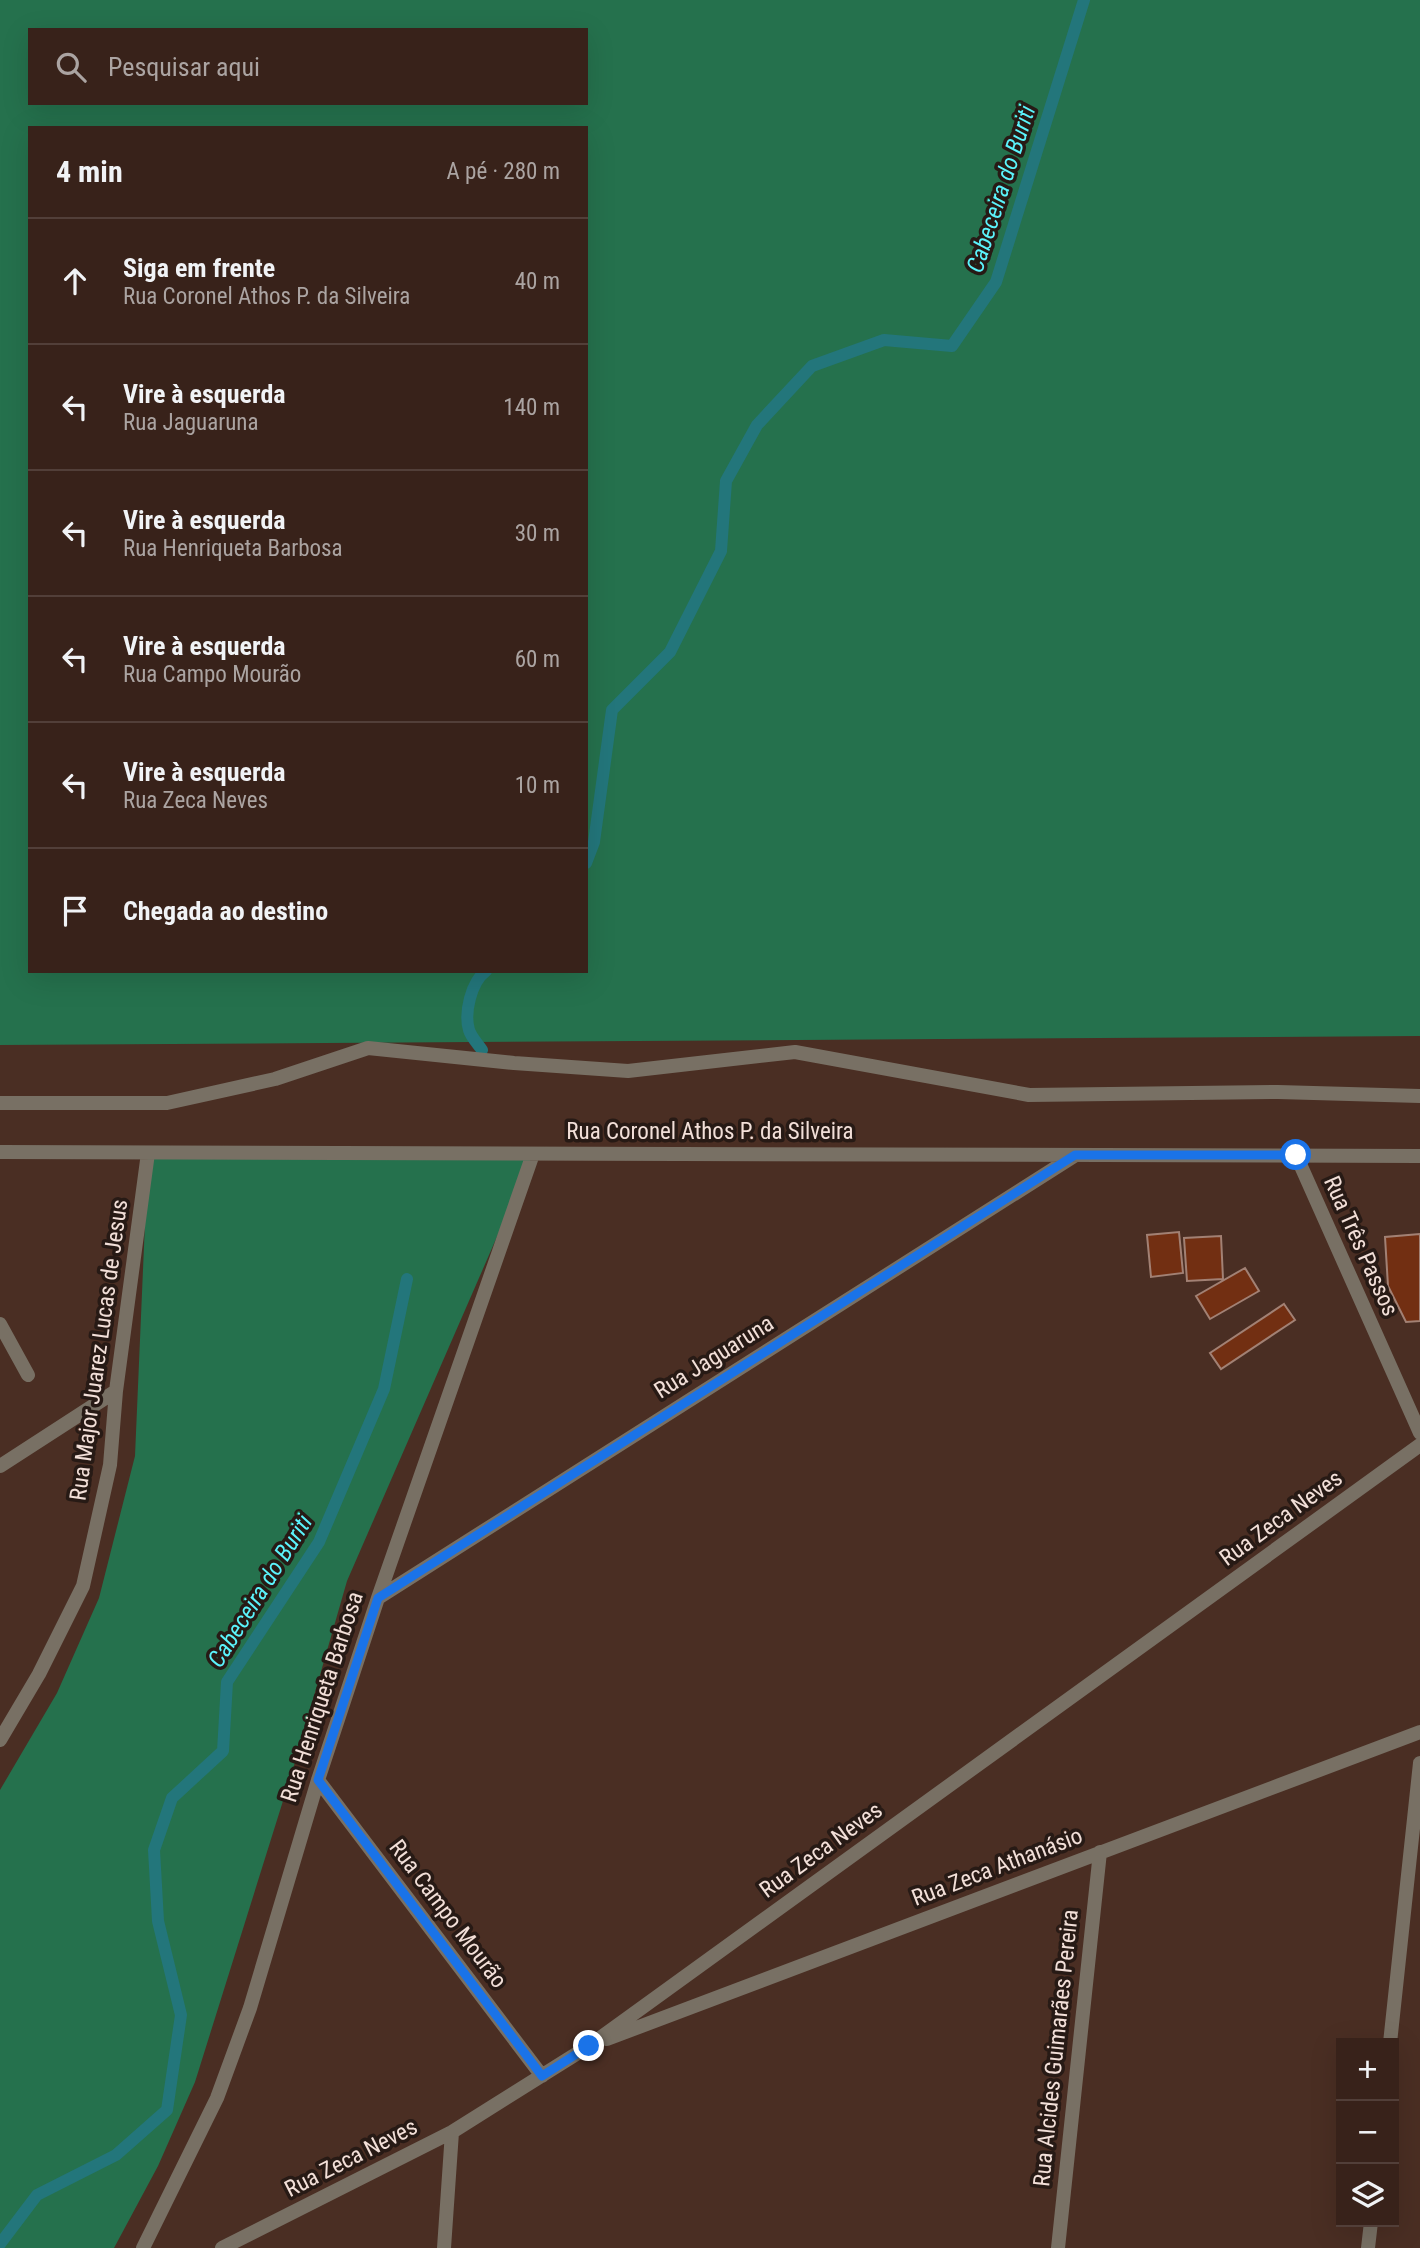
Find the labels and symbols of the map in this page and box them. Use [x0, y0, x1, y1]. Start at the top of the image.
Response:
water label: Cabeceira do Buriti [961, 101, 1041, 276]
street label: Rua Coronel Athos P. da Silveira [566, 1118, 854, 1145]
route start [1280, 1139, 1311, 1170]
street label: Rua Três Passos [1318, 1172, 1404, 1320]
street label: Rua Major Juarez Lucas de Jesus [65, 1198, 133, 1502]
street label: Rua Jaguaruna [649, 1310, 779, 1404]
street label: Rua Zeca Neves [1214, 1464, 1348, 1572]
water label: Cabeceira do Buriti [202, 1509, 318, 1672]
street label: Rua Henriqueta Barbosa [275, 1588, 369, 1806]
street label: Rua Zeca Neves [754, 1796, 888, 1904]
street label: Rua Zeca Athanásio [908, 1822, 1086, 1912]
street label: Rua Campo Mourão [384, 1835, 512, 1993]
street label: Rua Alcides Guimarães Pereira [1028, 1908, 1084, 2188]
route end [573, 2030, 604, 2061]
street label: Rua Zeca Neves [280, 2113, 422, 2203]

